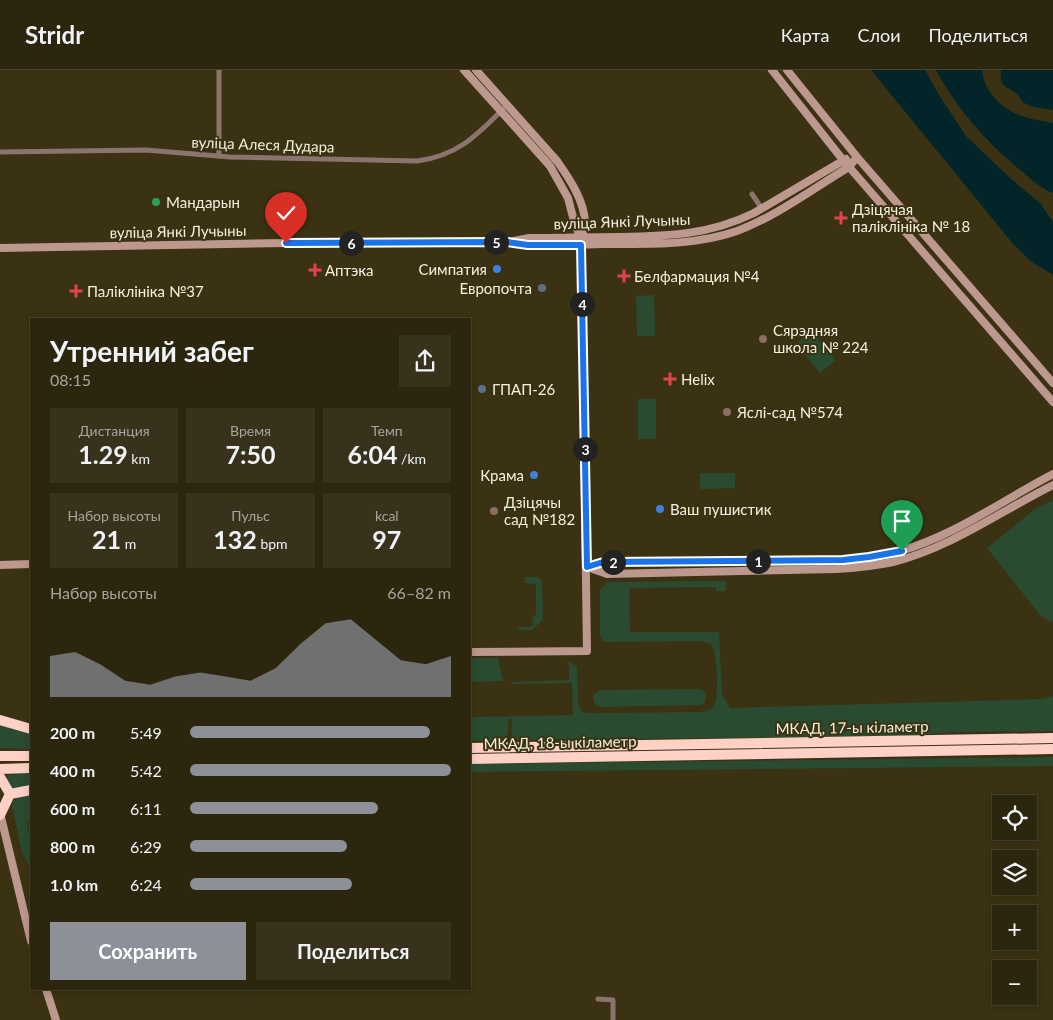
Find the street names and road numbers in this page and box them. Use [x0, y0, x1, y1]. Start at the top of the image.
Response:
street label: вуліца Алеся Дудара [191, 133, 335, 155]
street label: вуліца Янкі Лучыны [553, 210, 691, 232]
street label: вуліца Янкі Лучыны [109, 221, 247, 241]
street label: МКАД, 17-ы кіламетр [775, 717, 929, 737]
street label: МКАД, 18-ы кіламетр [483, 732, 637, 752]

